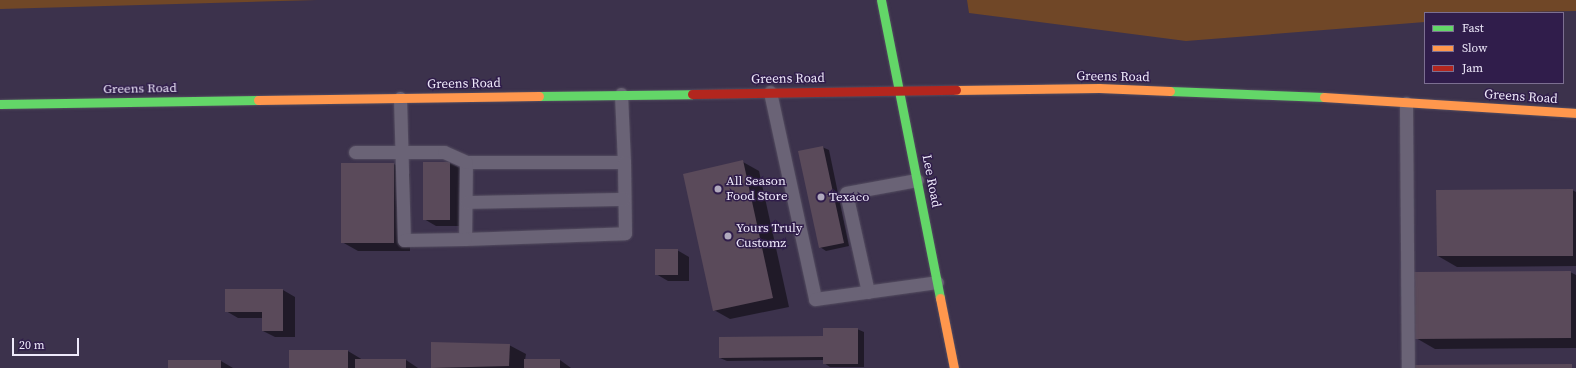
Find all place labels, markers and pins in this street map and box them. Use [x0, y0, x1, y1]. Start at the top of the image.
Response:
place label: All Season Food Store [726, 174, 788, 205]
marker: All Season Food Store [713, 184, 723, 194]
place label: Texaco [829, 189, 869, 205]
marker: Texaco [816, 192, 826, 202]
place label: Yours Truly Customz [736, 221, 803, 252]
marker: Yours Truly Customz [723, 231, 733, 241]

